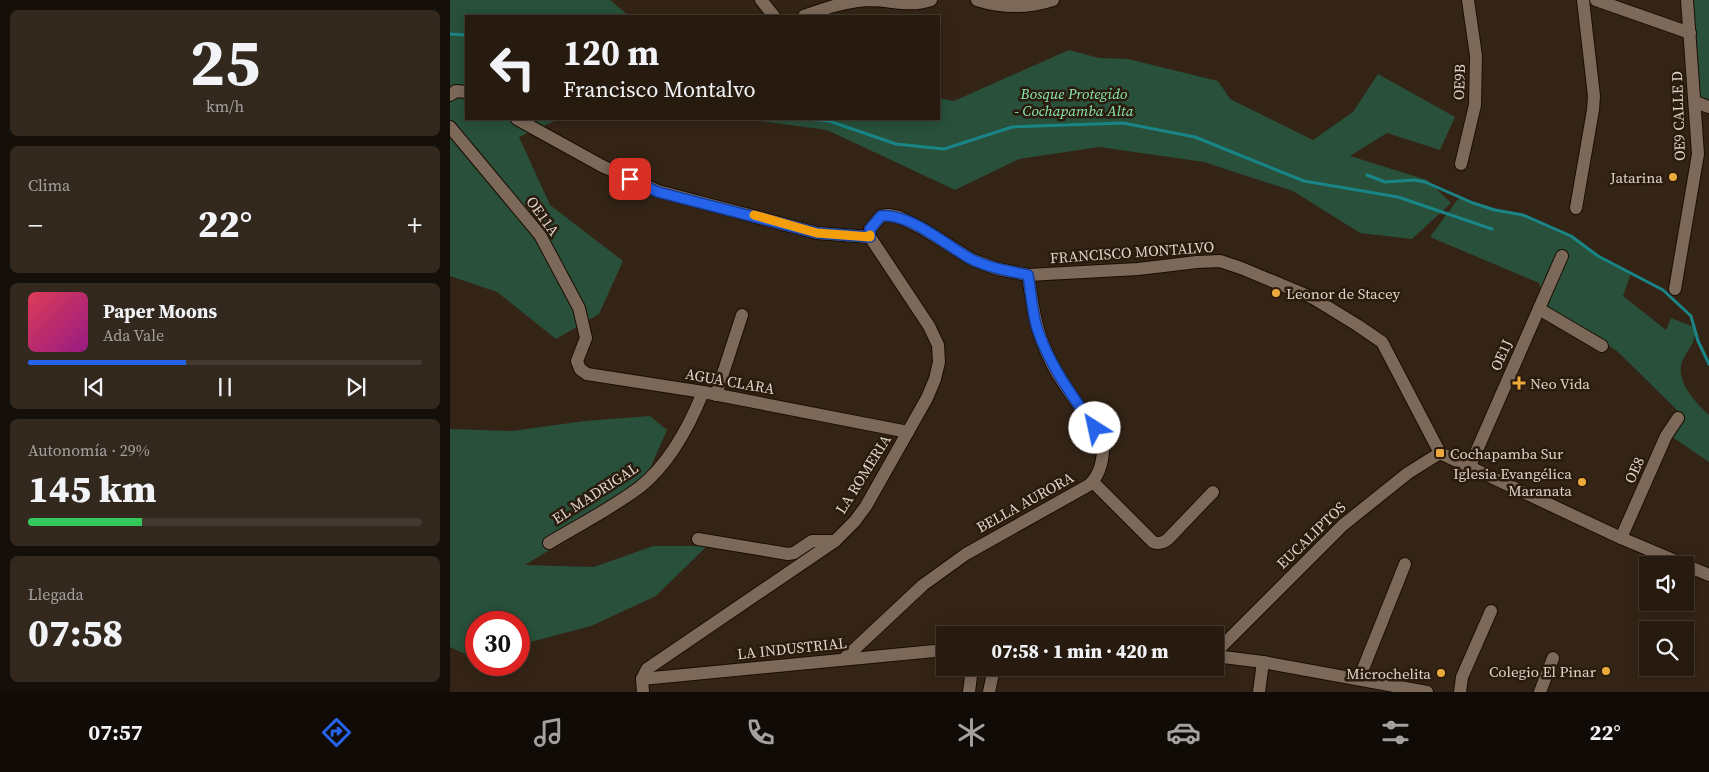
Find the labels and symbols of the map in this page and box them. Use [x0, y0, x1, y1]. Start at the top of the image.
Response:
street label: OE9B [1448, 64, 1470, 100]
street label: OE9 CALLE D [1666, 71, 1690, 161]
park label: Bosque Protegido - Cochapamba Alta [1014, 83, 1134, 121]
pin [609, 158, 651, 200]
place label: Jatarina [1609, 167, 1663, 188]
marker: Jatarina [1667, 171, 1679, 183]
street label: OE11A [521, 192, 565, 240]
street label: FRANCISCO MONTALVO [1049, 236, 1215, 268]
place label: Leonor de Stacey [1286, 283, 1401, 304]
marker: Leonor de Stacey [1270, 287, 1282, 299]
street label: OE1J [1485, 336, 1517, 374]
street label: AGUA CLARA [684, 363, 776, 399]
place label: Neo Vida [1530, 373, 1590, 394]
marker: Neo Vida [1512, 376, 1526, 390]
position arrow [1068, 401, 1120, 453]
street label: LA ROMERIA [830, 430, 896, 518]
place label: Cochapamba Sur [1450, 443, 1564, 464]
marker: Cochapamba Sur [1434, 447, 1446, 459]
street label: OE8 [1619, 453, 1649, 487]
street label: EL MADRIGAL [548, 457, 642, 529]
place label: Iglesia Evangélica Maranata [1453, 463, 1572, 501]
street label: BELLA AURORA [973, 467, 1077, 537]
marker: Iglesia Evangélica Maranata [1576, 476, 1588, 488]
street label: EUCALIPTOS [1272, 496, 1351, 573]
speed limit sign: 30 [465, 611, 530, 676]
street label: LA INDUSTRIAL [736, 632, 848, 664]
place label: Colegio El Pinar [1489, 661, 1597, 682]
place label: Microchelita [1346, 663, 1431, 684]
marker: Colegio El Pinar [1600, 665, 1612, 677]
marker: Microchelita [1435, 667, 1447, 679]

